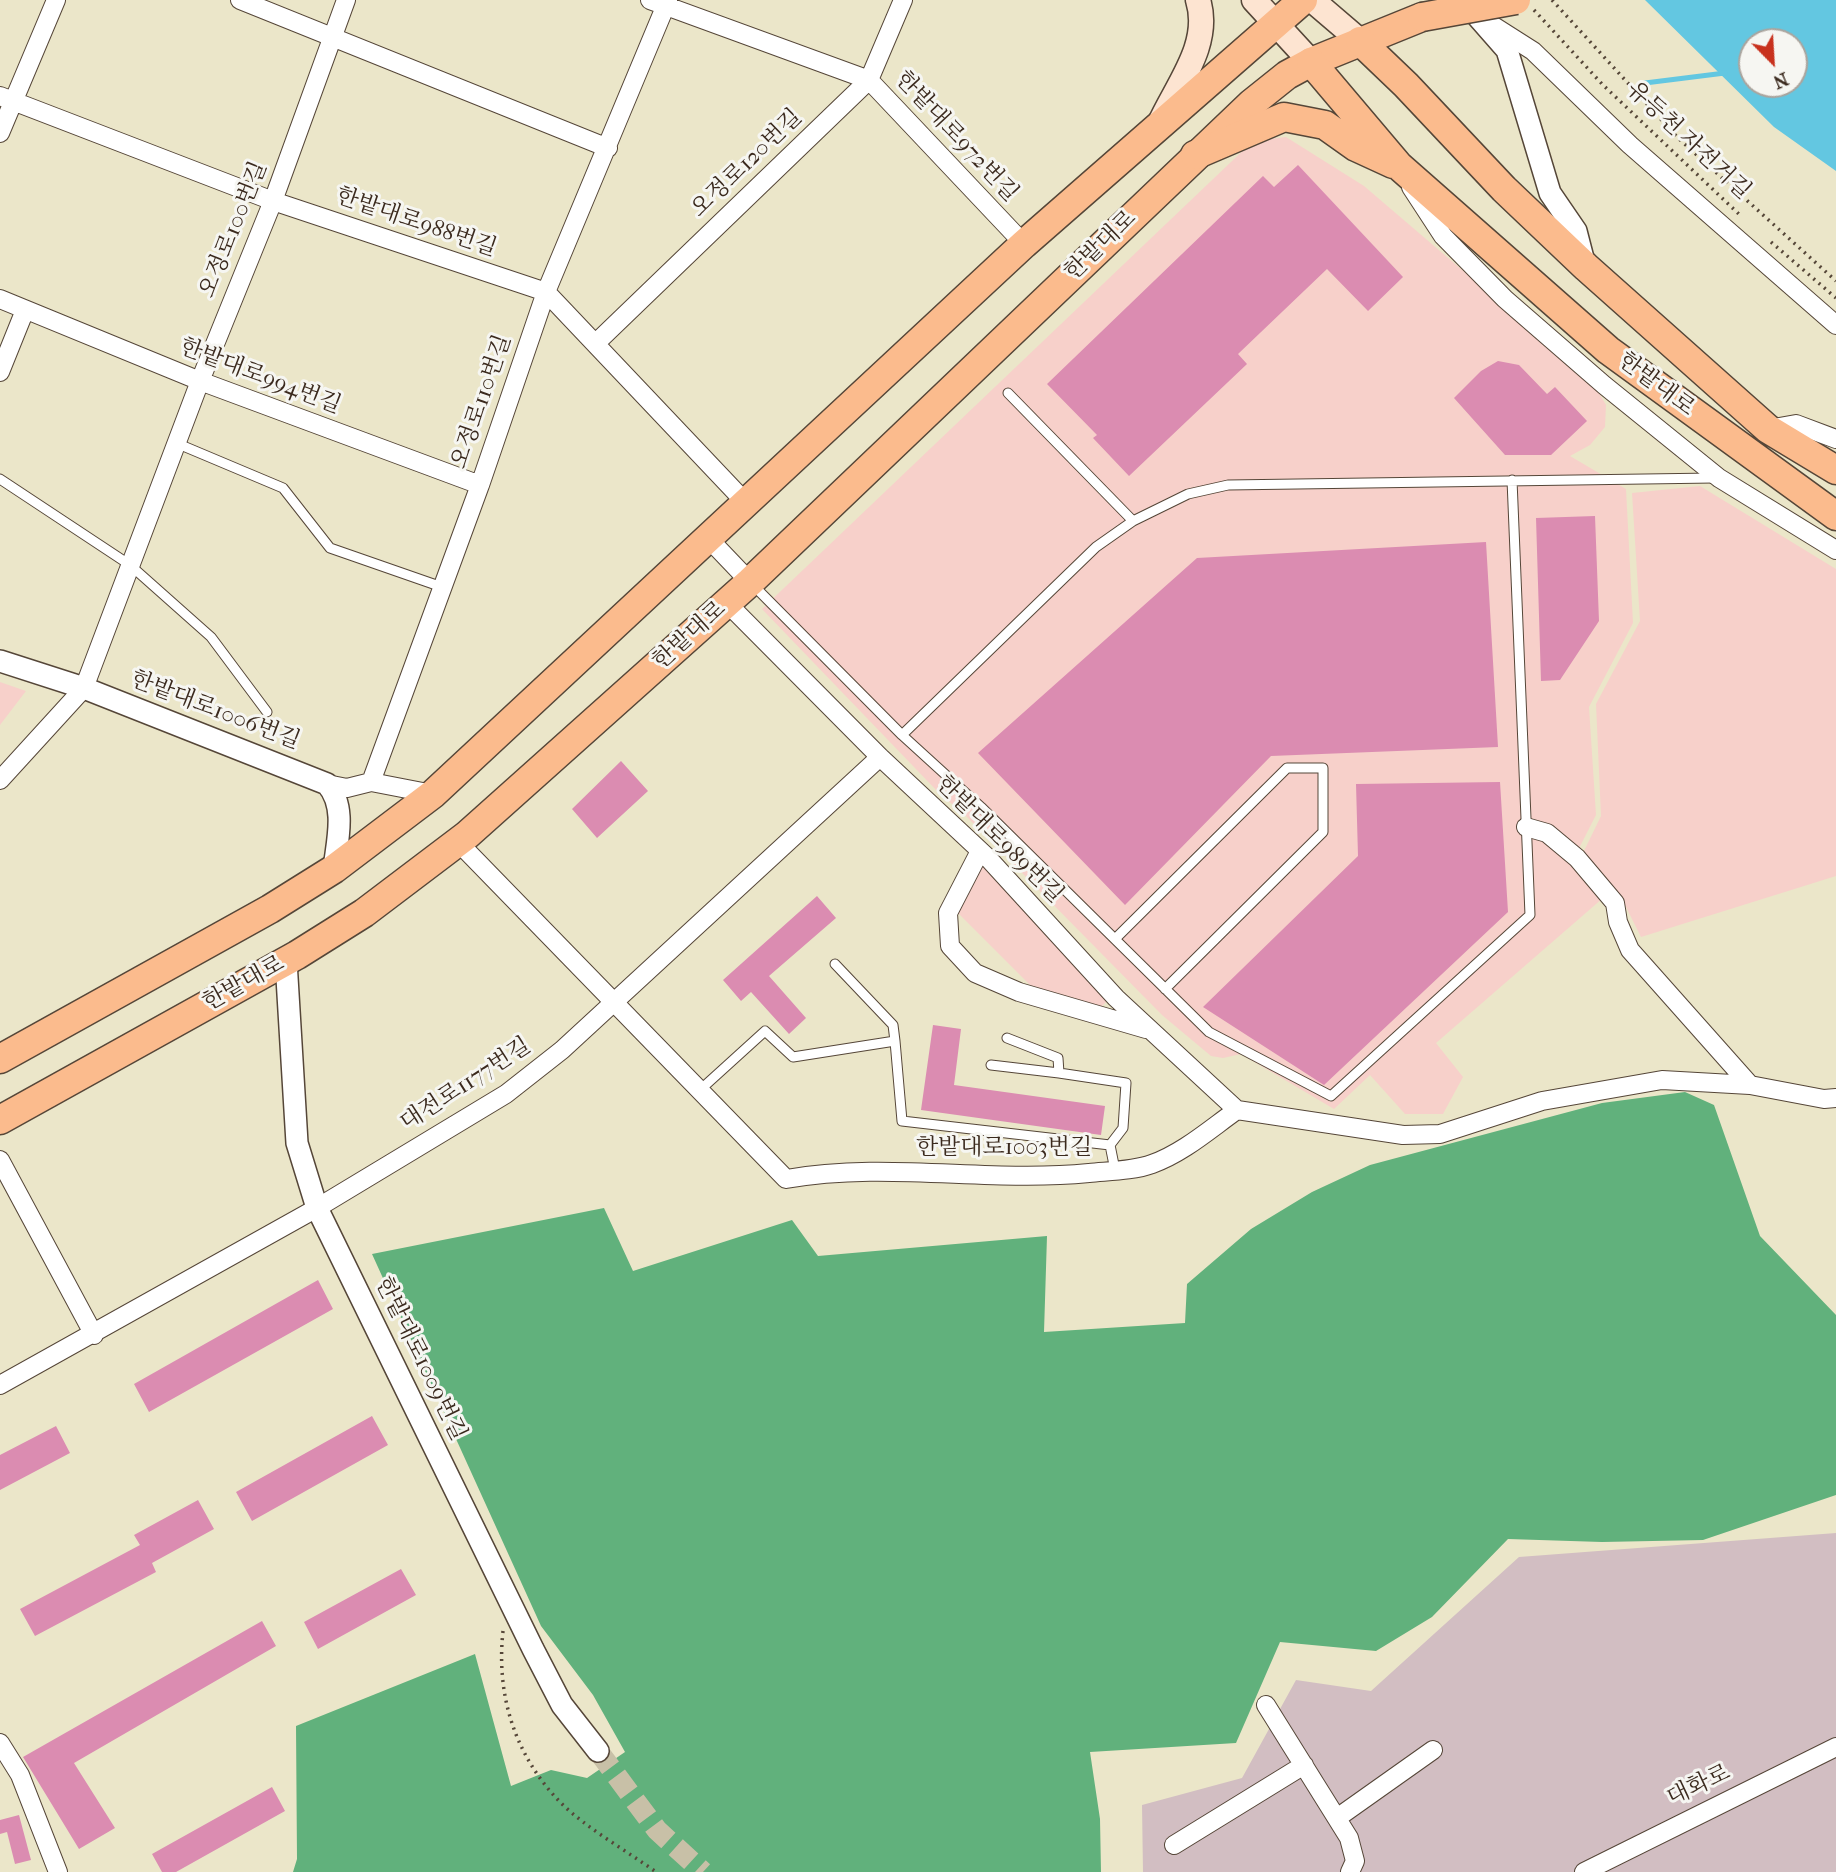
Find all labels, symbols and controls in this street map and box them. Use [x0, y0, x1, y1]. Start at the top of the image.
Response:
north arrow [1738, 28, 1808, 98]
street label: 한밭대로972번길 [889, 66, 1023, 208]
text: N [1770, 67, 1792, 93]
street label: 유등천 자전거길 [1620, 76, 1756, 206]
street label: 오정로120번길 [686, 104, 808, 224]
street label: 오정로100번길 [194, 158, 274, 302]
street label: 한밭대로988번길 [332, 183, 500, 263]
street label: 한밭대로 [1059, 205, 1143, 287]
street label: 오정로110번길 [446, 331, 518, 473]
street label: 한밭대로994번길 [175, 334, 345, 420]
street label: 한밭대로 [1612, 347, 1700, 423]
street label: 한밭대로 [648, 596, 732, 676]
street label: 한밭대로1006번길 [126, 666, 304, 756]
street label: 한밭대로989번길 [929, 770, 1069, 910]
street label: 한밭대로 [198, 950, 290, 1018]
street label: 대전로1177번길 [396, 1033, 536, 1137]
street label: 한밭대로1003번길 [916, 1134, 1092, 1162]
street label: 한밭대로1009번길 [368, 1273, 472, 1445]
street label: 대화로 [1663, 1759, 1735, 1813]

